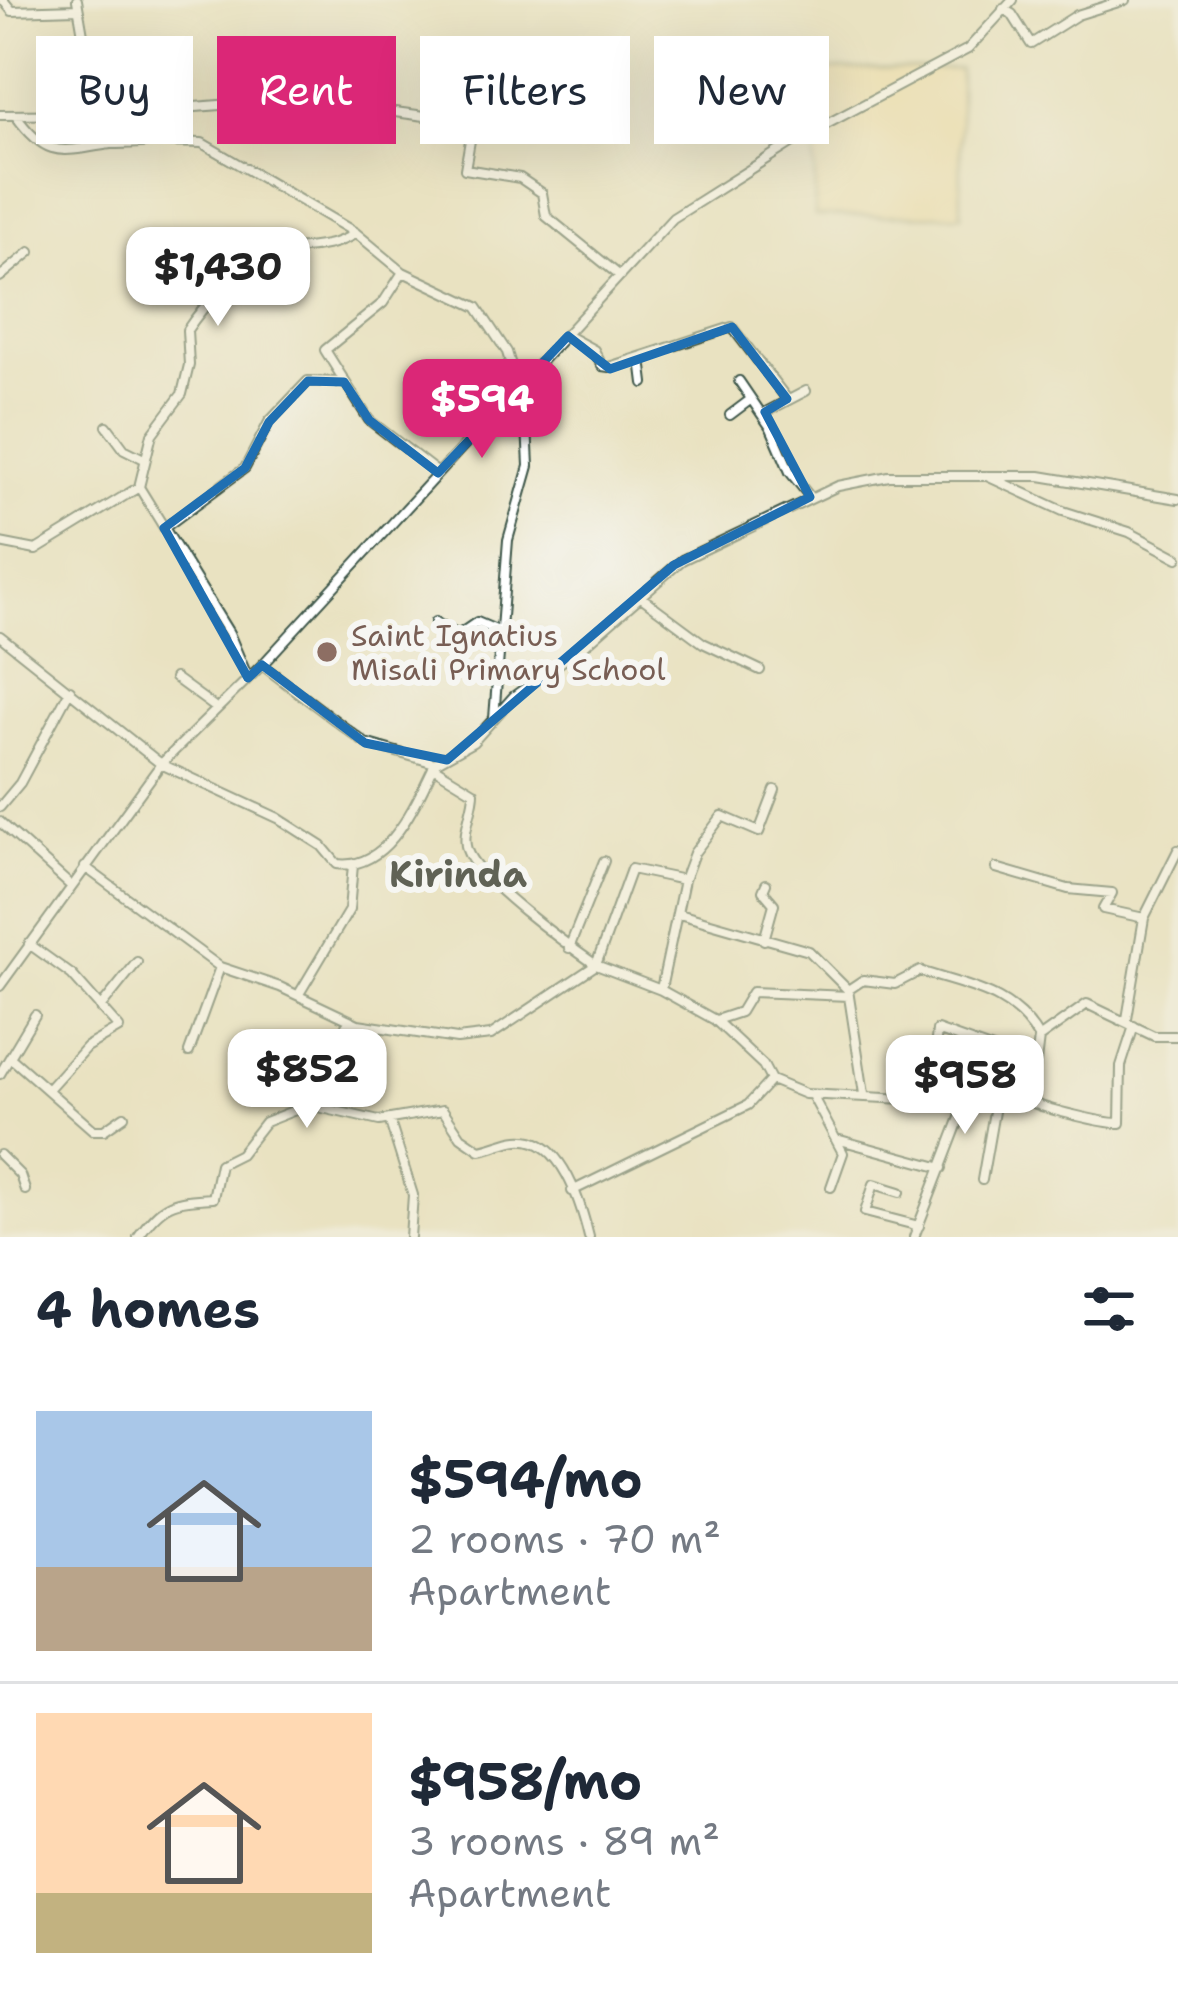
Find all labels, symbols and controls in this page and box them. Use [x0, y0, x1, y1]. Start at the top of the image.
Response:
chip: Buy [36, 36, 193, 144]
chip: Rent [217, 36, 396, 144]
chip: Filters [420, 36, 630, 144]
chip: New [654, 36, 829, 144]
pin: $1,430 [120, 227, 316, 329]
text: $1,430 [153, 240, 283, 292]
pin: $594 [411, 359, 553, 461]
text: $594 [430, 372, 534, 424]
place label: Saint Ignatius Misali Primary School [351, 615, 666, 690]
marker: Saint Ignatius Misali Primary School [314, 639, 340, 665]
district label: Kirinda [389, 850, 527, 899]
pin: $852 [236, 1029, 378, 1131]
pin: $958 [894, 1035, 1036, 1137]
text: $852 [255, 1042, 359, 1094]
text: $958 [913, 1048, 1017, 1100]
text: 4 homes [36, 1275, 260, 1343]
icon: filters [1076, 1276, 1142, 1342]
text: $594/mo [408, 1445, 643, 1513]
icon: home [132, 1459, 276, 1603]
text: 2 rooms · 70 m² [408, 1513, 721, 1565]
text: Apartment [408, 1565, 611, 1617]
text: $958/mo [408, 1747, 642, 1815]
icon: home [132, 1761, 276, 1905]
text: 3 rooms · 89 m² [408, 1815, 720, 1867]
text: Apartment [408, 1867, 611, 1919]

